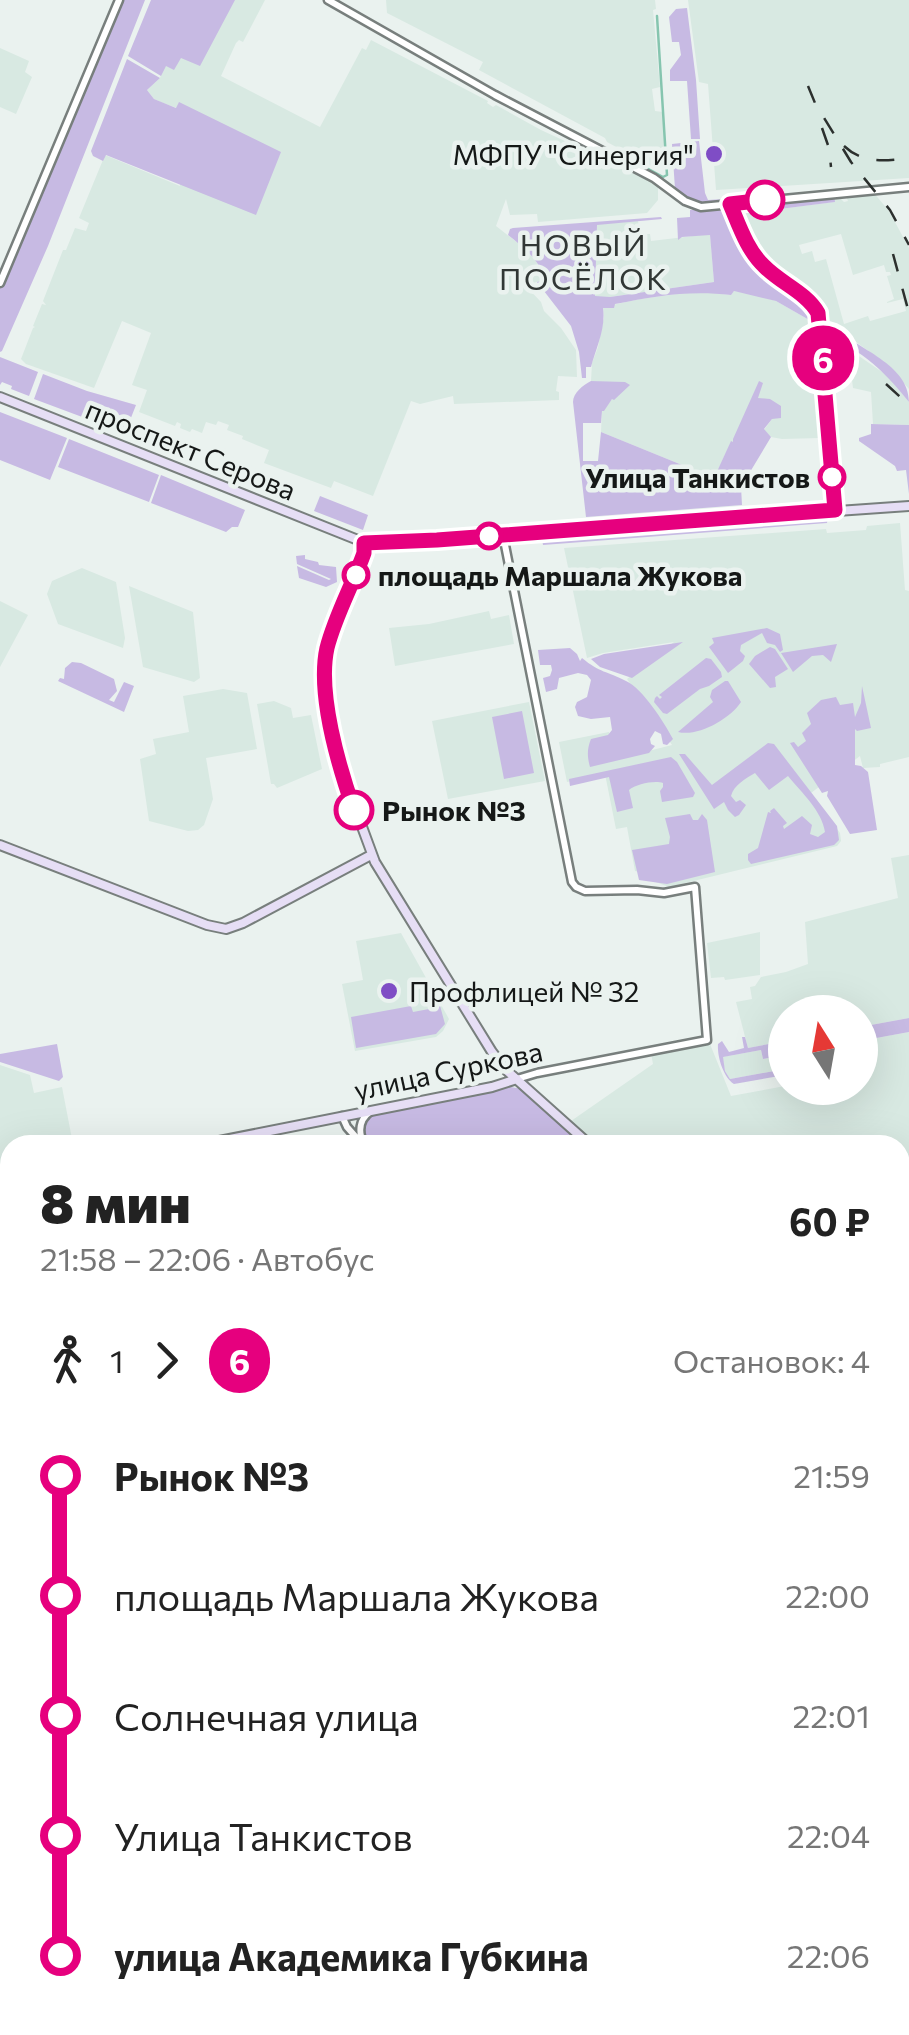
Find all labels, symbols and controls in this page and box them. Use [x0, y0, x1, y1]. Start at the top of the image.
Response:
place label: МФПУ "Синергия" [452, 137, 694, 171]
marker: МФПУ "Синергия" [703, 143, 725, 165]
unlabelled marker [746, 181, 784, 219]
district label: НОВЫЙ ПОСЁЛОК [499, 225, 669, 296]
line badge: 6 [790, 326, 856, 390]
text: 6 [812, 337, 834, 380]
street label: проспект Серова [81, 391, 301, 507]
place label: Улица Танкистов [585, 460, 810, 494]
marker: Улица Танкистов [819, 464, 845, 490]
unlabelled marker [476, 523, 502, 549]
place label: площадь Маршала Жукова [378, 558, 742, 592]
marker: площадь Маршала Жукова [343, 562, 369, 588]
marker: Рынок №3 [335, 791, 373, 829]
place label: Рынок №3 [382, 793, 526, 827]
place label: Профлицей № 32 [409, 974, 639, 1008]
marker: Профлицей № 32 [378, 980, 400, 1002]
north arrow [768, 995, 878, 1105]
map controls [768, 995, 878, 1105]
street label: улица Суркова [351, 1033, 545, 1107]
text: 8 мин [40, 1167, 191, 1234]
text: 60 ₽ [789, 1197, 870, 1244]
text: 21:58 – 22:06 · Автобус [40, 1238, 375, 1278]
icon: walk [40, 1333, 95, 1388]
icon: forward [139, 1333, 194, 1388]
text: 6 [229, 1339, 250, 1382]
text: 1 [110, 1340, 124, 1380]
text: Остановок: 4 [673, 1340, 870, 1380]
text: Рынок №3 [114, 1452, 309, 1499]
text: 21:59 [793, 1455, 870, 1495]
text: площадь Маршала Жукова [114, 1572, 599, 1619]
text: 22:00 [785, 1575, 870, 1615]
text: Солнечная улица [114, 1692, 419, 1739]
text: 22:01 [792, 1695, 870, 1735]
text: Улица Танкистов [114, 1812, 413, 1859]
text: 22:04 [787, 1815, 870, 1855]
text: улица Академика Губкина [114, 1932, 589, 1979]
text: 22:06 [787, 1935, 870, 1975]

